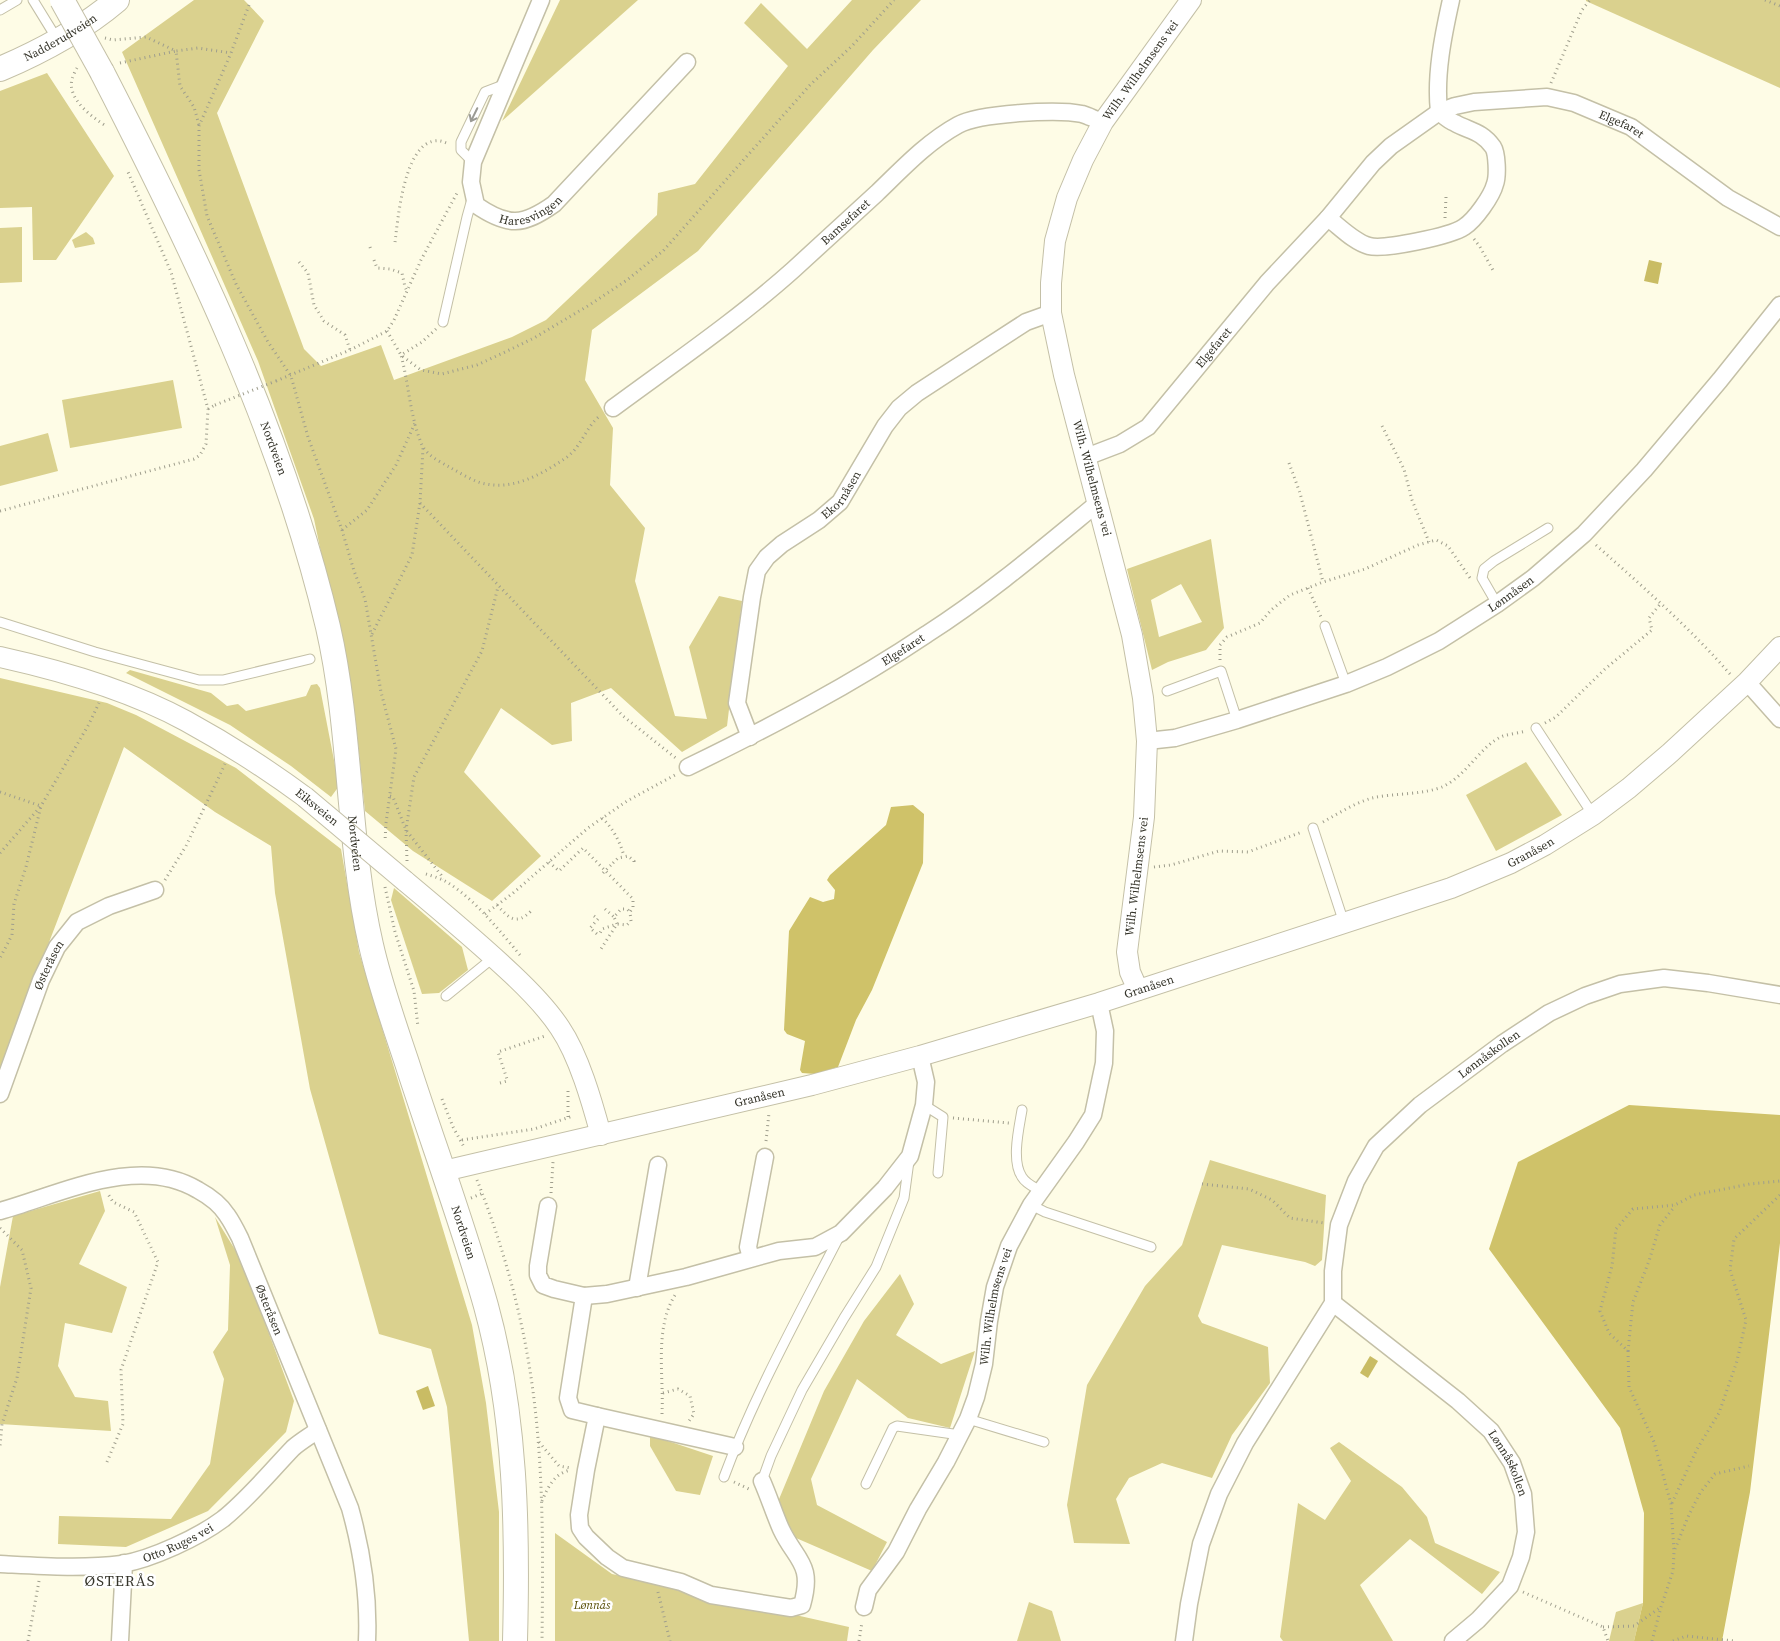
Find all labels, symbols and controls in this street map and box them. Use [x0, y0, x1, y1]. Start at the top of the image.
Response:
street label: Nadderudveien [21, 10, 100, 65]
street label: Wilh. Wilhelmsens vei [1099, 17, 1182, 124]
street label: Elgefaret [1597, 106, 1647, 142]
one-way arrow [469, 107, 478, 122]
street label: Haresvingen [497, 192, 566, 229]
street label: Bamsefaret [818, 195, 873, 248]
street label: Elgefaret [1192, 324, 1235, 371]
street label: Wilh. Wilhelmsens vei [1069, 418, 1115, 538]
street label: Nordveien [257, 419, 291, 477]
street label: Ekornåsen [818, 468, 865, 523]
street label: Lønnåsen [1485, 572, 1537, 616]
street label: Elgefaret [878, 630, 928, 669]
street label: Eiksveien [292, 785, 342, 829]
street label: Nordveien [344, 815, 366, 872]
street label: Wilh. Wilhelmsens vei [1121, 816, 1152, 937]
street label: Granåsen [1504, 833, 1557, 872]
street label: Østeråsen [30, 937, 68, 992]
street label: Granåsen [1122, 971, 1176, 1002]
street label: Lønnåskollen [1455, 1026, 1523, 1082]
street label: Granåsen [733, 1084, 786, 1111]
street label: Nordveien [447, 1203, 480, 1261]
street label: Wilh. Wilhelmsens vei [976, 1245, 1016, 1366]
street label: Østeråsen [252, 1282, 287, 1337]
street label: Lønnåskollen [1484, 1427, 1531, 1498]
street label: Otto Ruges vei [141, 1519, 217, 1566]
district label: ØSTERÅS [85, 1570, 155, 1591]
park label: Lønnås [573, 1597, 611, 1613]

